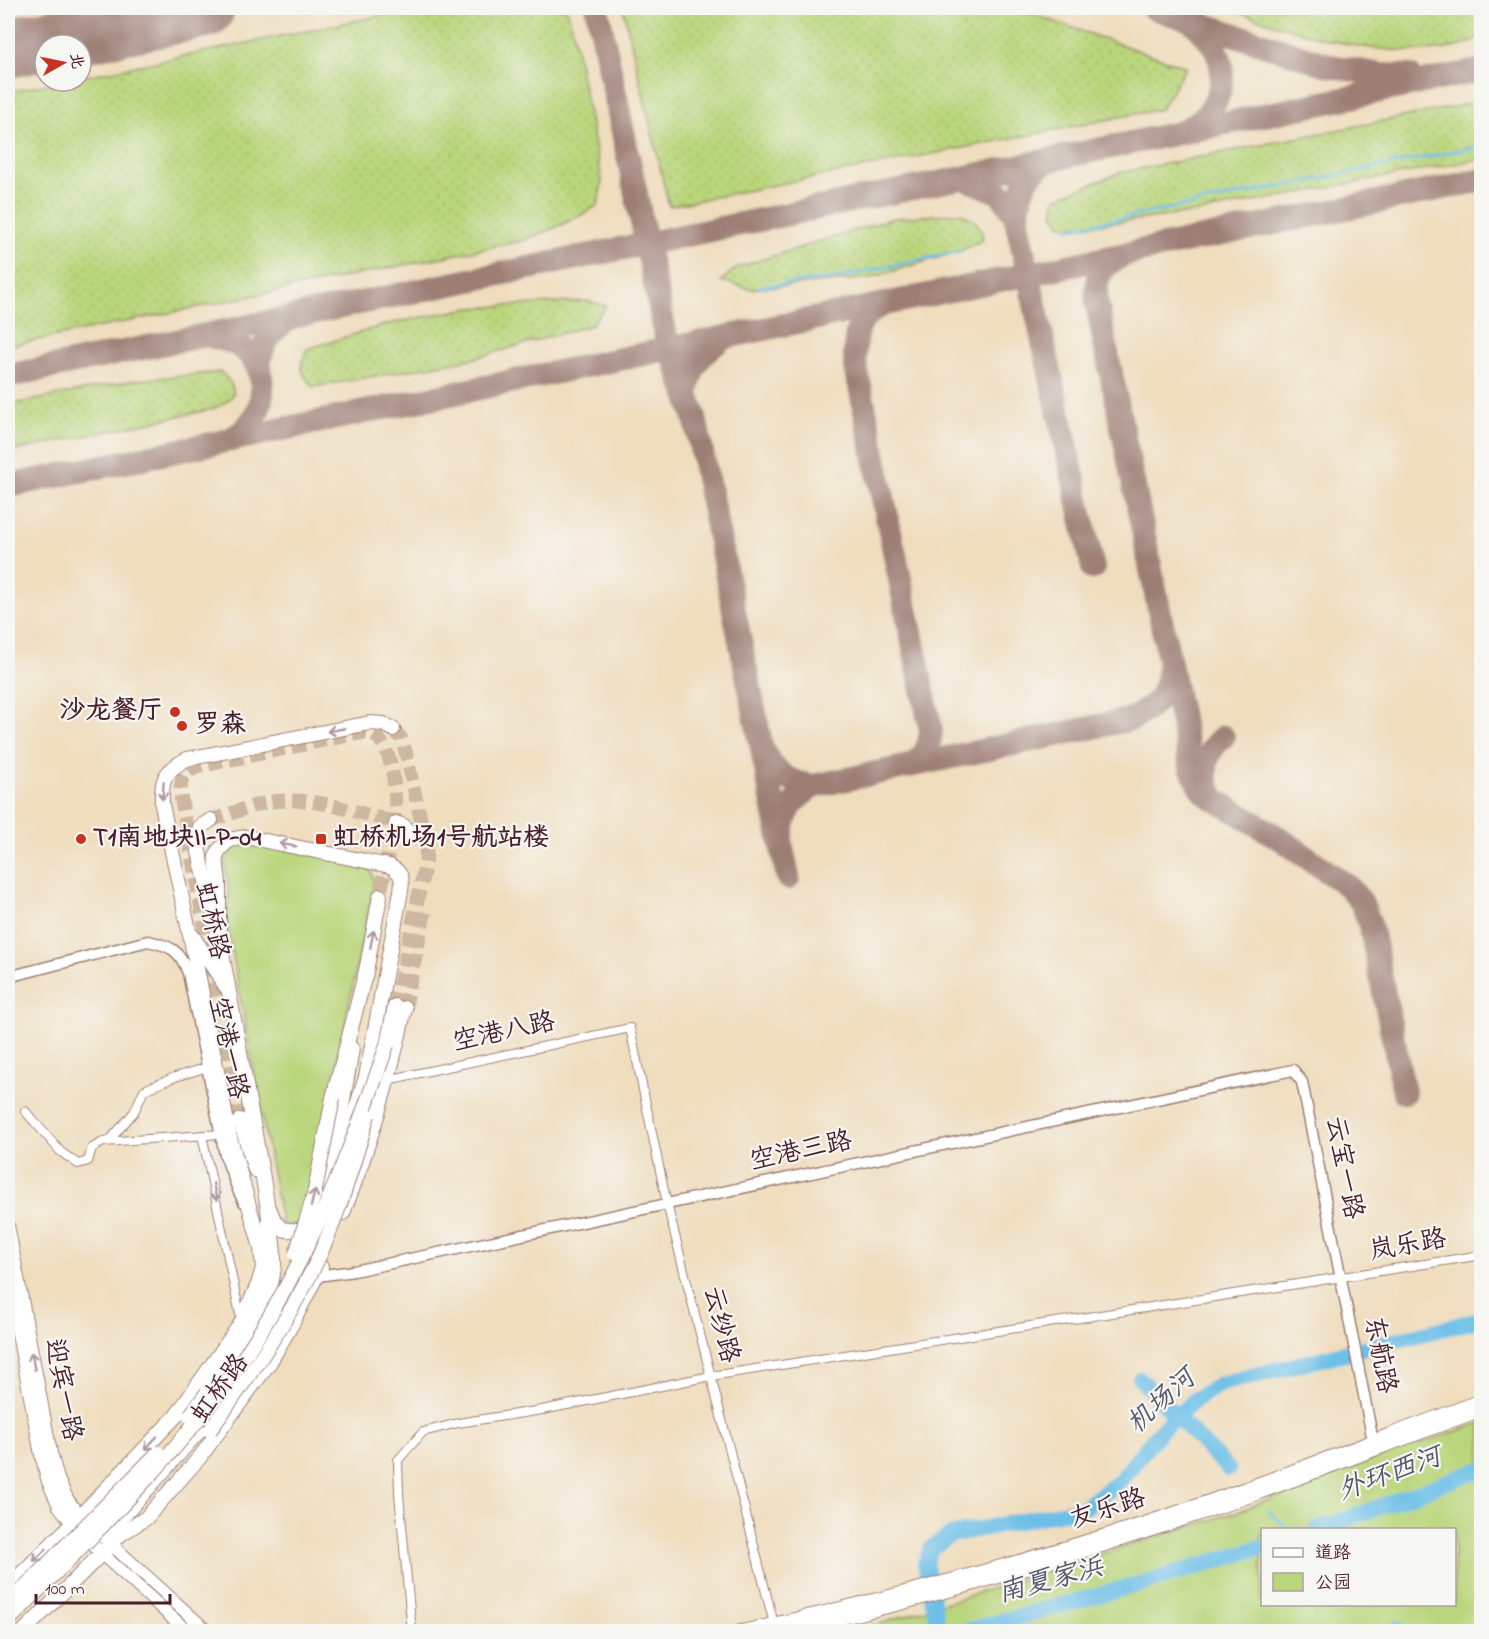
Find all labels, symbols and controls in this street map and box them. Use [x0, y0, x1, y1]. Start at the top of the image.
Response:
north arrow [33, 33, 93, 93]
text: 北 [63, 51, 89, 71]
place label: 沙龙餐厅 [59, 693, 163, 731]
marker: 沙龙餐厅 [168, 705, 182, 719]
place label: 罗森 [194, 707, 246, 745]
marker: 罗森 [175, 719, 189, 733]
one-way arrow [326, 725, 346, 736]
one-way arrow [157, 780, 168, 800]
place label: T1南地块II-P-04 [93, 820, 262, 858]
place label: 虹桥机场1号航站楼 [333, 820, 549, 858]
marker: T1南地块II-P-04 [74, 832, 88, 846]
marker: 虹桥机场1号航站楼 [314, 832, 328, 846]
one-way arrow [279, 839, 299, 850]
street label: 虹桥路 [184, 879, 238, 963]
one-way arrow [367, 930, 378, 949]
street label: 空港一路 [198, 993, 256, 1103]
street label: 空港八路 [449, 1004, 559, 1062]
street label: 云宝一路 [1314, 1113, 1372, 1223]
street label: 空港三路 [746, 1123, 856, 1181]
one-way arrow [209, 1182, 221, 1201]
one-way arrow [308, 1188, 320, 1207]
street label: 岚乐路 [1366, 1221, 1450, 1271]
street label: 云纱路 [692, 1283, 748, 1367]
street label: 东航路 [1353, 1313, 1405, 1397]
street label: 迎宾一路 [33, 1335, 91, 1445]
street label: 虹桥路 [183, 1346, 259, 1432]
one-way arrow [27, 1352, 38, 1371]
water label: 机场河 [1119, 1358, 1208, 1444]
one-way arrow [144, 1435, 158, 1450]
water label: 外环西河 [1333, 1437, 1451, 1512]
street label: 友乐路 [1065, 1480, 1151, 1540]
legend [1261, 1528, 1456, 1606]
text: 道路 [1315, 1541, 1351, 1567]
one-way arrow [32, 1548, 47, 1562]
water label: 南夏家浜 [994, 1548, 1109, 1614]
scale bar [36, 1567, 170, 1605]
text: 公园 [1315, 1571, 1351, 1597]
text: 100 m [45, 1577, 85, 1603]

